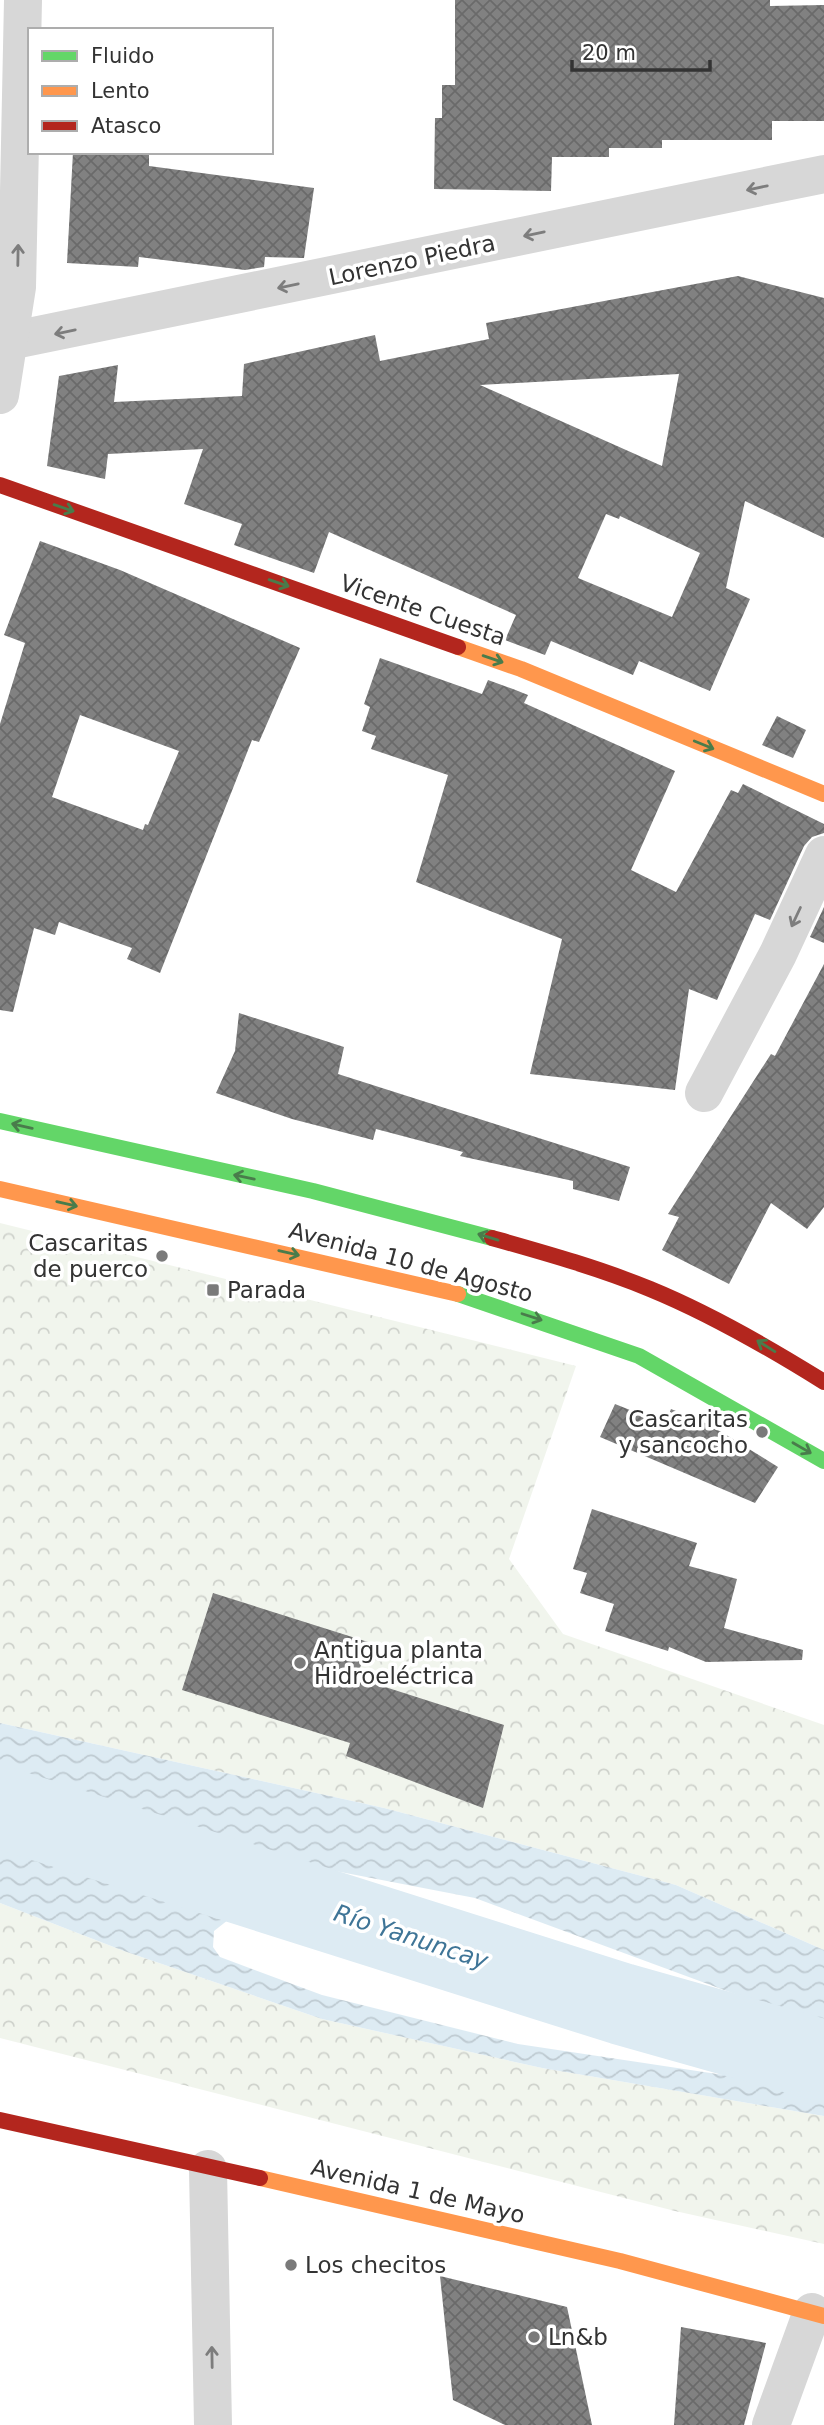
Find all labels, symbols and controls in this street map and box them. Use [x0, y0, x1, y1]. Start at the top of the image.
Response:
legend [28, 28, 273, 154]
scale bar [572, 28, 710, 72]
text: 20 m [582, 41, 636, 65]
text: Fluido [91, 44, 154, 68]
text: Lento [91, 79, 150, 103]
text: Atasco [91, 114, 161, 138]
one-way arrow [746, 181, 769, 195]
one-way arrow [523, 228, 546, 242]
street label: Lorenzo Piedra [326, 230, 498, 290]
one-way arrow [11, 244, 25, 267]
one-way arrow [277, 279, 300, 293]
one-way arrow [54, 325, 77, 339]
one-way arrow [53, 502, 75, 515]
street label: Vicente Cuesta [337, 569, 509, 651]
one-way arrow [267, 578, 289, 590]
one-way arrow [482, 654, 504, 666]
one-way arrow [693, 739, 715, 752]
one-way arrow [788, 906, 801, 927]
one-way arrow [11, 1119, 34, 1133]
one-way arrow [233, 1169, 256, 1183]
one-way arrow [55, 1198, 78, 1211]
street label: Avenida 10 de Agosto [286, 1217, 536, 1307]
place label: Cascaritas de puerco [28, 1230, 148, 1282]
one-way arrow [477, 1230, 499, 1243]
one-way arrow [277, 1247, 300, 1260]
marker: Cascaritas de puerco [154, 1248, 170, 1264]
place label: Parada [227, 1277, 306, 1303]
marker: Parada [205, 1282, 221, 1298]
one-way arrow [521, 1312, 543, 1324]
one-way arrow [757, 1338, 776, 1353]
place label: Cascaritas y sancocho [618, 1406, 748, 1458]
marker: Cascaritas y sancocho [754, 1424, 770, 1440]
one-way arrow [792, 1442, 812, 1456]
place label: Antigua planta Hidroeléctrica [314, 1637, 483, 1689]
marker: Antigua planta Hidroeléctrica [292, 1655, 308, 1671]
water label: Río Yanuncay [330, 1899, 492, 1975]
street label: Avenida 1 de Mayo [309, 2154, 527, 2228]
place label: Los checitos [305, 2252, 446, 2278]
marker: Los checitos [283, 2257, 299, 2273]
place label: Ln&b [548, 2324, 608, 2350]
marker: Ln&b [526, 2329, 542, 2345]
one-way arrow [205, 2346, 219, 2369]

